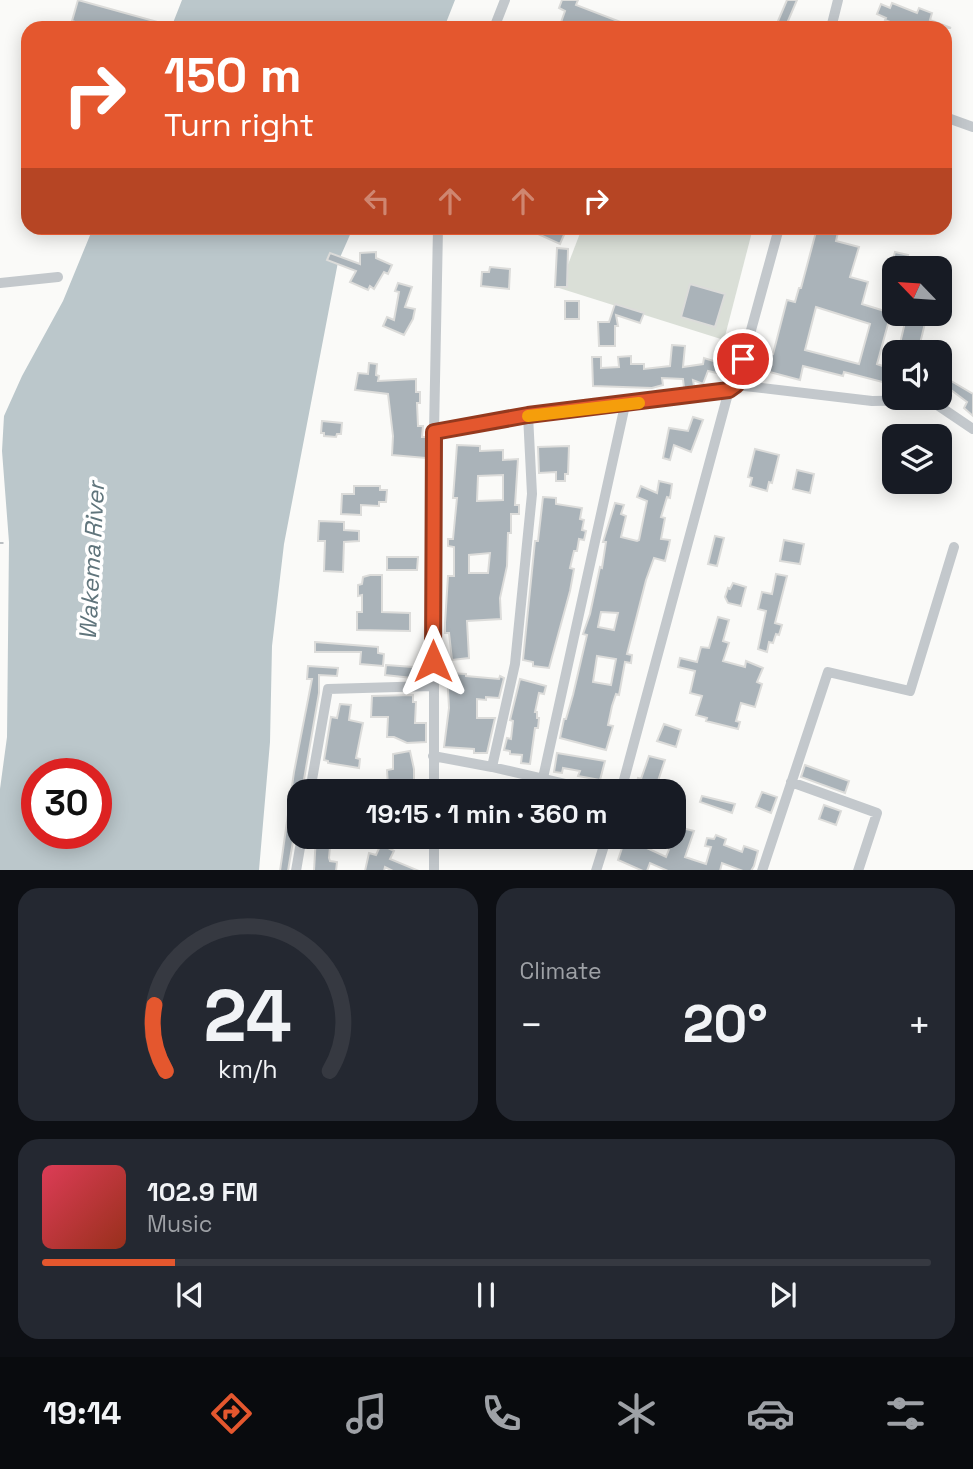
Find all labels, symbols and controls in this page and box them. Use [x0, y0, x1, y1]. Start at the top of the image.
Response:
text: 150 m [164, 44, 302, 106]
icon: right [49, 49, 140, 140]
text: Turn right [164, 105, 314, 145]
icon: left [358, 182, 396, 220]
icon: ahead [431, 182, 469, 220]
icon: ahead [504, 182, 542, 220]
icon: right [577, 182, 615, 220]
north arrow [882, 256, 952, 326]
map controls [882, 256, 952, 494]
pin [713, 329, 773, 389]
icon: arrive [724, 340, 762, 378]
button: sound [882, 340, 952, 410]
button: layers [882, 424, 952, 494]
water label: Wakema River [72, 478, 111, 641]
position arrow [396, 624, 470, 698]
speed limit sign: 30 [21, 758, 112, 849]
text: 19:15 · 1 min · 360 m [366, 797, 607, 831]
text: Climate [520, 956, 602, 986]
text: 24 [204, 969, 292, 1062]
text: 20° [683, 991, 768, 1057]
text: − [520, 1001, 543, 1049]
text: + [907, 1001, 931, 1049]
text: km/h [218, 1052, 278, 1084]
text: 102.9 FM [147, 1175, 258, 1209]
text: Music [147, 1209, 212, 1239]
icon: previous [171, 1276, 209, 1314]
icon: pause [467, 1276, 505, 1314]
icon: next [764, 1276, 802, 1314]
icon: directions [207, 1389, 256, 1438]
icon: music [342, 1389, 391, 1438]
icon: phone [477, 1389, 526, 1438]
icon: climate [612, 1389, 661, 1438]
icon: car [746, 1389, 795, 1438]
icon: filters [881, 1389, 930, 1438]
text: 19:14 [43, 1393, 121, 1433]

